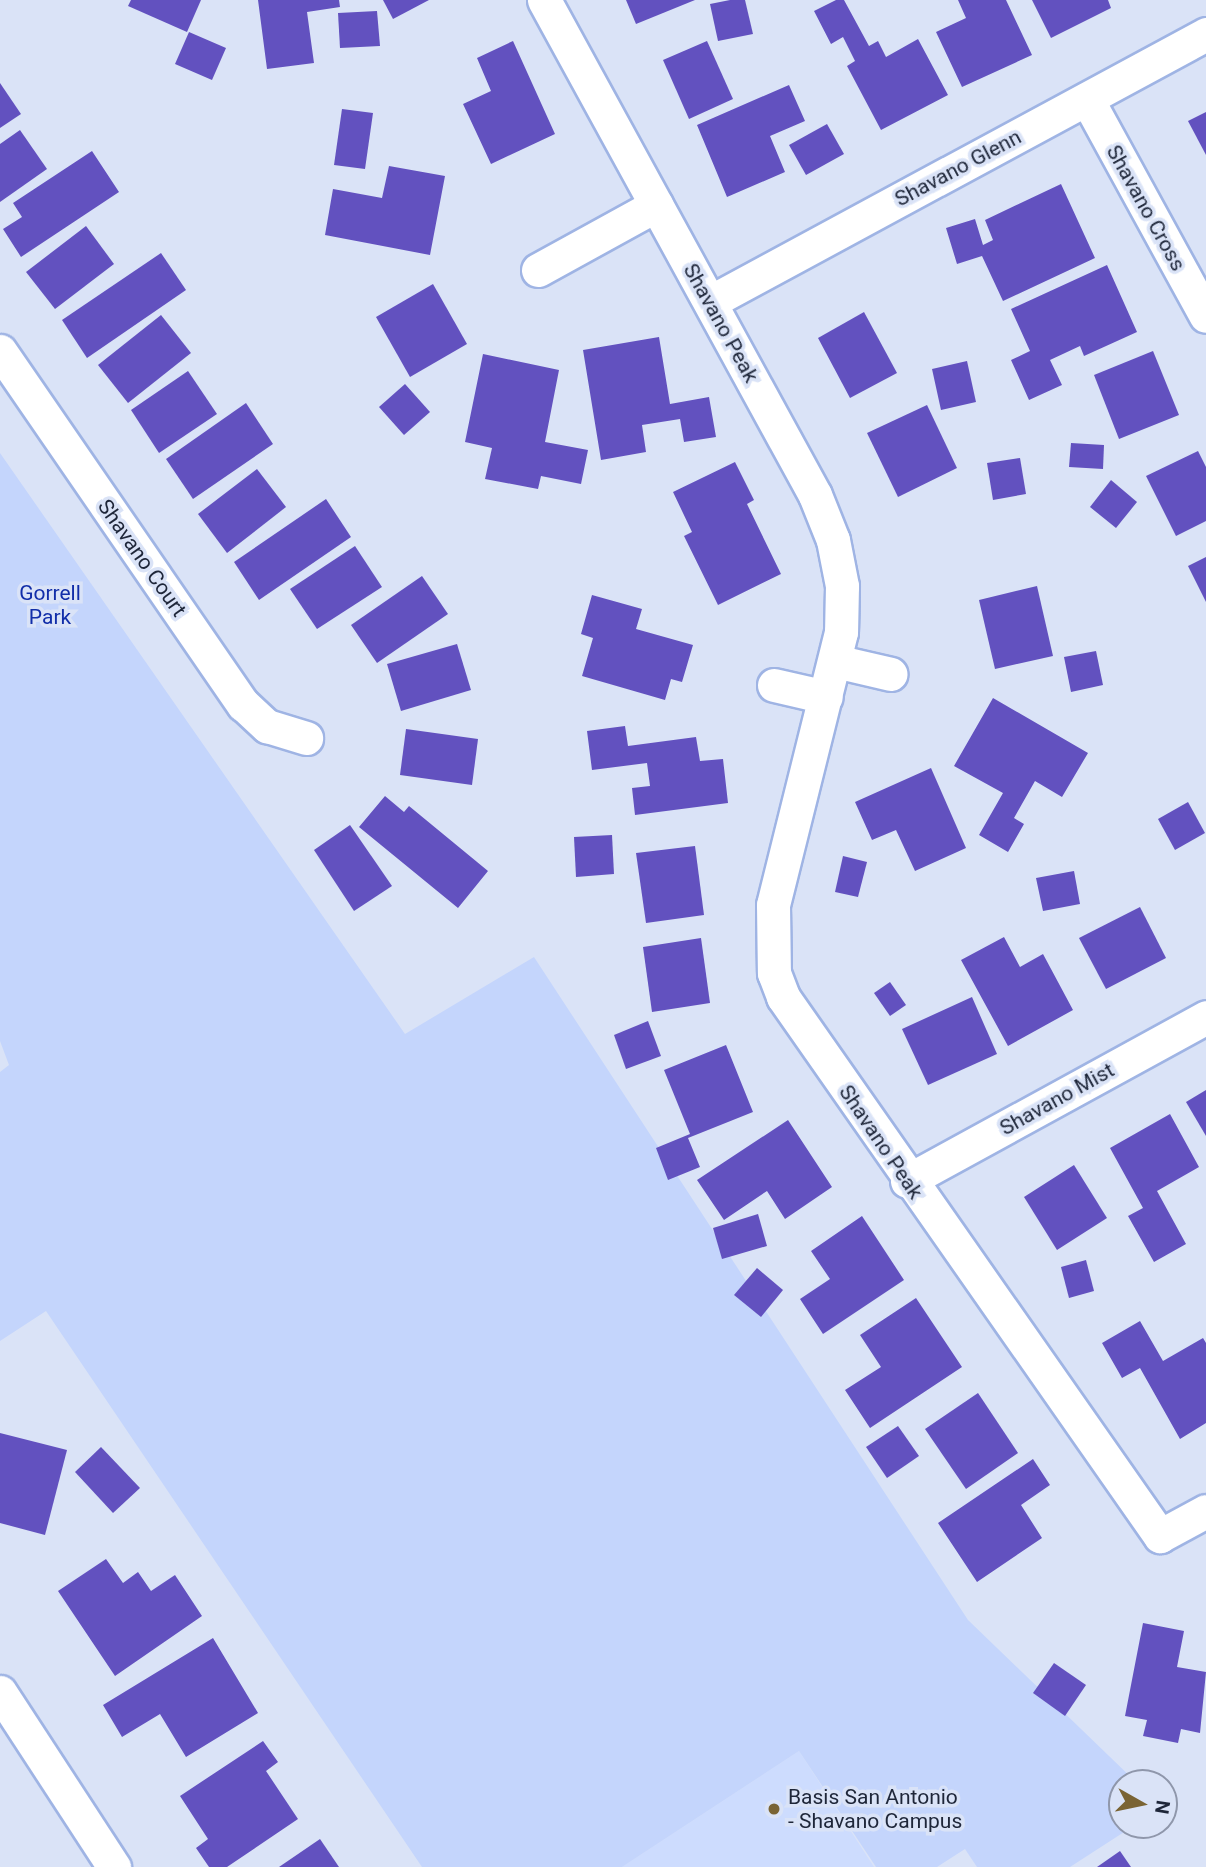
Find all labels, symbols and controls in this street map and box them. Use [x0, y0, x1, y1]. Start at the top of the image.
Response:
street label: Shavano Glenn [891, 124, 1025, 212]
street label: Shavano Cross [1101, 141, 1191, 275]
street label: Shavano Peak [678, 259, 764, 387]
street label: Shavano Court [92, 495, 192, 621]
park label: Gorrell Park [19, 580, 81, 630]
street label: Shavano Mist [995, 1057, 1119, 1141]
street label: Shavano Peak [834, 1080, 928, 1204]
north arrow [1108, 1769, 1178, 1839]
place label: Basis San Antonio - Shavano Campus [788, 1784, 962, 1834]
text: N [1150, 1799, 1175, 1815]
marker: Basis San Antonio - Shavano Campus [766, 1801, 782, 1817]

